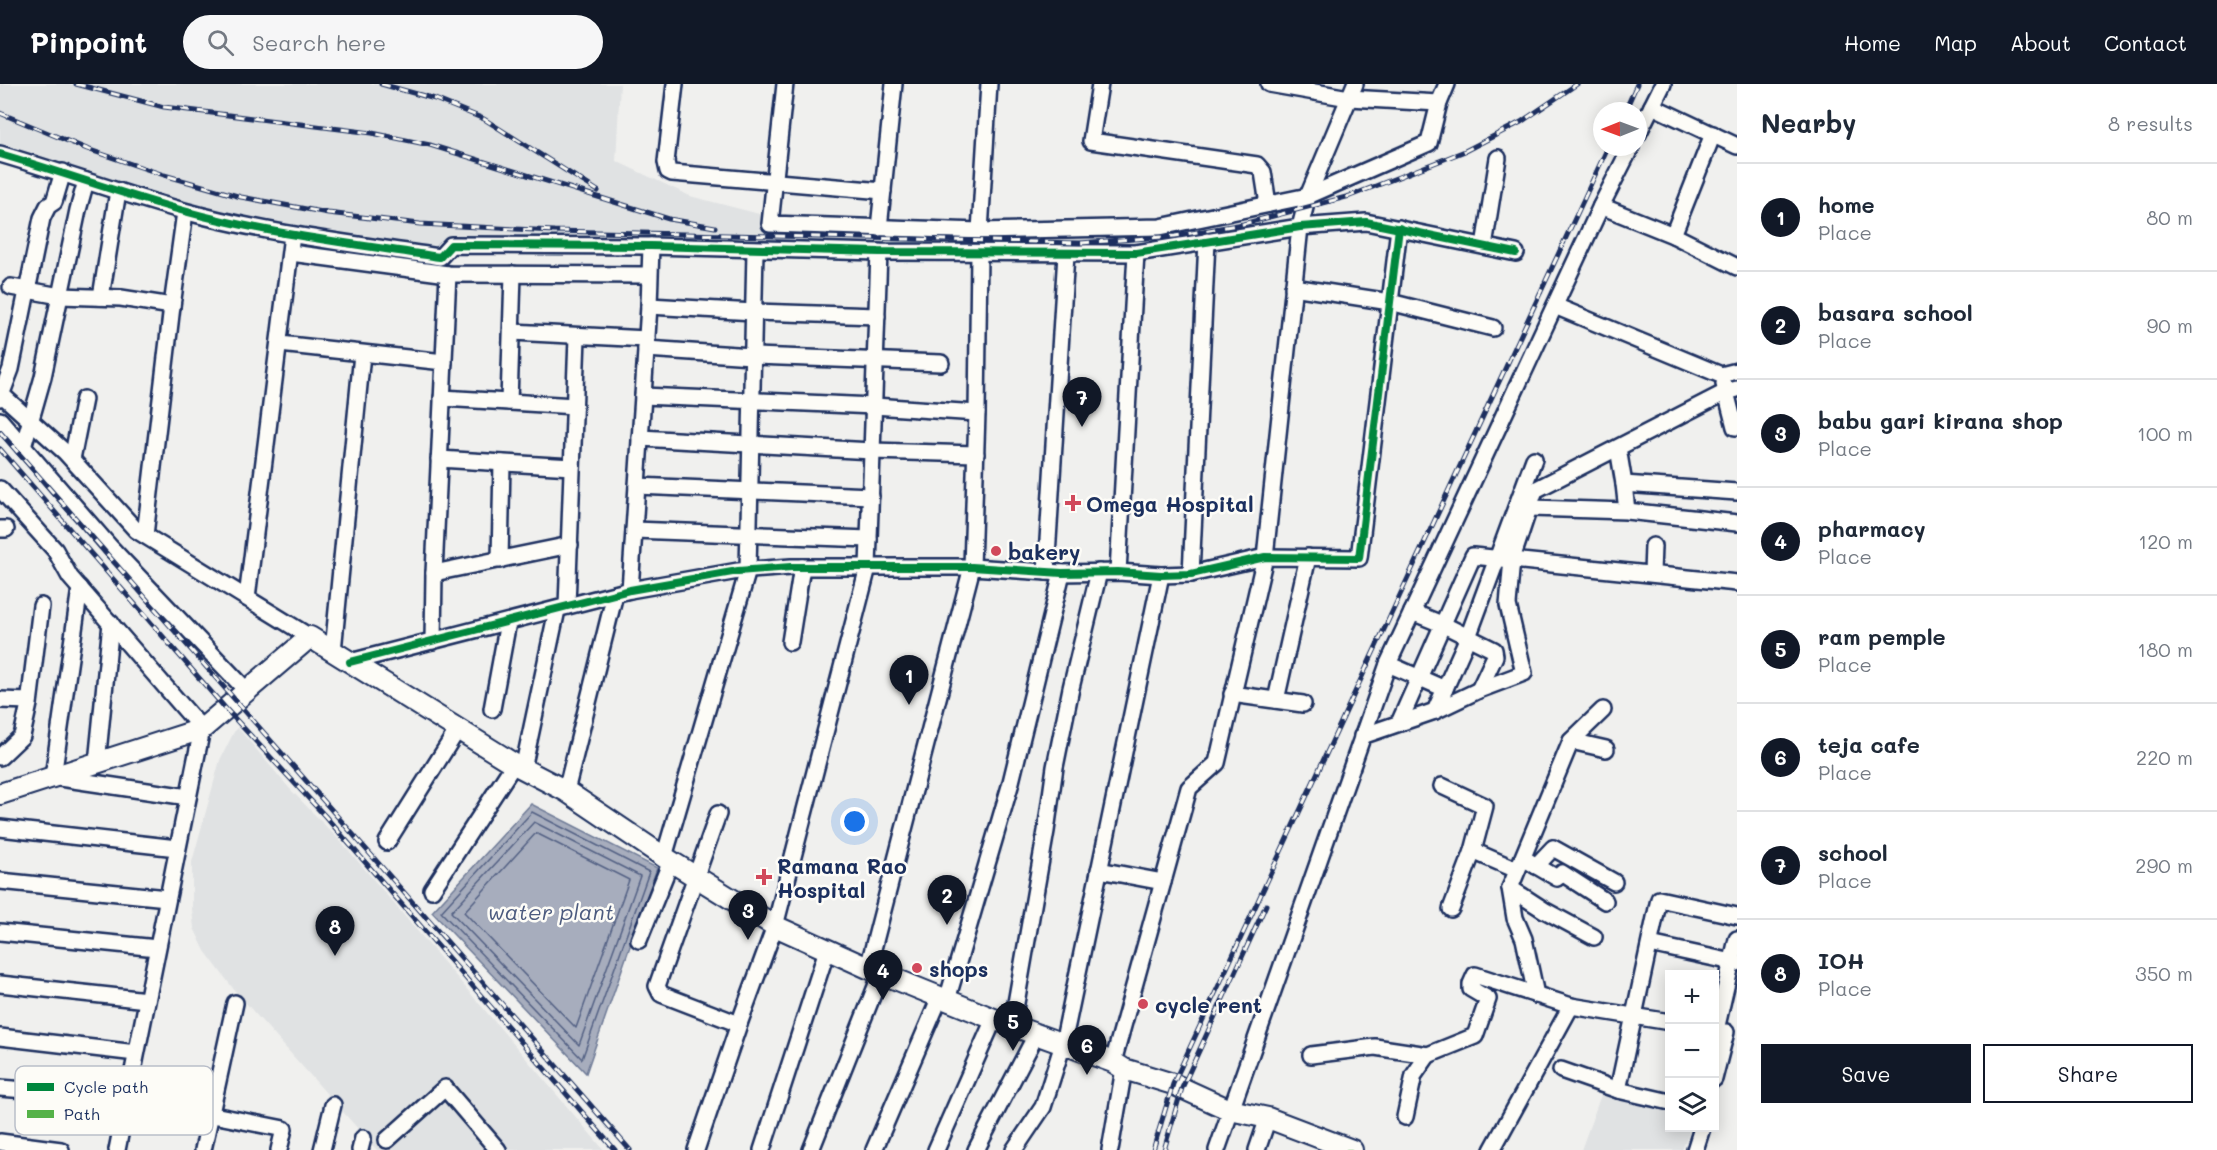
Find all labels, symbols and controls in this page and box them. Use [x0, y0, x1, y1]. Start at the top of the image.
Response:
search box [183, 15, 603, 69]
text: Pinpoint [30, 24, 147, 60]
icon: search [204, 26, 237, 59]
text: Search here [252, 28, 386, 57]
text: Home [1844, 29, 1901, 56]
text: Map [1934, 29, 1977, 56]
text: About [2010, 29, 2071, 56]
text: Contact [2104, 29, 2187, 56]
north arrow [1593, 102, 1647, 156]
text: Nearby [1761, 106, 1856, 140]
text: 8 results [2108, 110, 2193, 136]
text: home [1818, 190, 1875, 219]
text: 1 [1776, 204, 1785, 230]
text: 80 m [2146, 204, 2193, 230]
text: Place [1818, 219, 1872, 245]
text: basara school [1818, 298, 1973, 327]
text: 2 [1775, 312, 1786, 338]
text: 90 m [2147, 312, 2193, 338]
text: Place [1818, 327, 1872, 353]
pin: 7 [1062, 378, 1102, 427]
text: babu gari kirana shop [1818, 406, 2063, 435]
text: 3 [1775, 420, 1787, 446]
text: 100 m [2137, 420, 2193, 446]
text: Place [1818, 435, 1872, 461]
place label: Omega Hospital [1086, 490, 1254, 517]
marker: Omega Hospital [1064, 494, 1082, 512]
text: pharmacy [1818, 514, 1926, 543]
text: 4 [1774, 528, 1787, 554]
text: 120 m [2138, 528, 2193, 554]
place label: bakery [1008, 538, 1080, 566]
text: Place [1818, 543, 1872, 569]
marker: bakery [989, 544, 1003, 558]
text: ram pemple [1818, 622, 1946, 651]
text: 5 [1775, 636, 1786, 662]
text: 180 m [2137, 636, 2193, 662]
text: Place [1818, 651, 1872, 677]
pin: 1 [890, 656, 928, 705]
text: teja cafe [1818, 730, 1920, 759]
text: 6 [1774, 744, 1787, 770]
text: 220 m [2136, 744, 2193, 770]
text: Place [1818, 759, 1872, 785]
your location [840, 807, 869, 836]
text: school [1818, 838, 1888, 867]
place label: Ramana Rao Hospital [777, 852, 907, 903]
text: 7 [1775, 852, 1786, 878]
text: 290 m [2135, 852, 2193, 878]
text: Place [1818, 867, 1872, 893]
marker: Ramana Rao Hospital [755, 868, 773, 886]
pin: 2 [928, 876, 966, 925]
pin: 3 [728, 890, 768, 940]
water label: water plant [488, 897, 614, 926]
pin: 8 [316, 906, 354, 956]
text: IOH [1818, 946, 1865, 975]
pin: 4 [864, 950, 902, 1000]
place label: shops [929, 955, 988, 982]
text: 8 [1774, 960, 1787, 986]
text: 350 m [2135, 960, 2193, 986]
marker: shops [910, 961, 924, 975]
map controls [1665, 970, 1719, 1132]
button: + [1665, 970, 1719, 1024]
text: Place [1818, 975, 1872, 1001]
place label: cycle rent [1155, 991, 1262, 1019]
marker: cycle rent [1136, 997, 1150, 1011]
pin: 5 [994, 1002, 1032, 1051]
button: − [1665, 1024, 1719, 1078]
pin: 6 [1068, 1026, 1106, 1075]
button: Save [1761, 1044, 1971, 1103]
button: Share [1983, 1044, 2193, 1103]
legend [15, 1066, 213, 1135]
text: Cycle path [64, 1076, 148, 1097]
button: layers [1665, 1078, 1719, 1132]
text: Path [64, 1103, 100, 1124]

